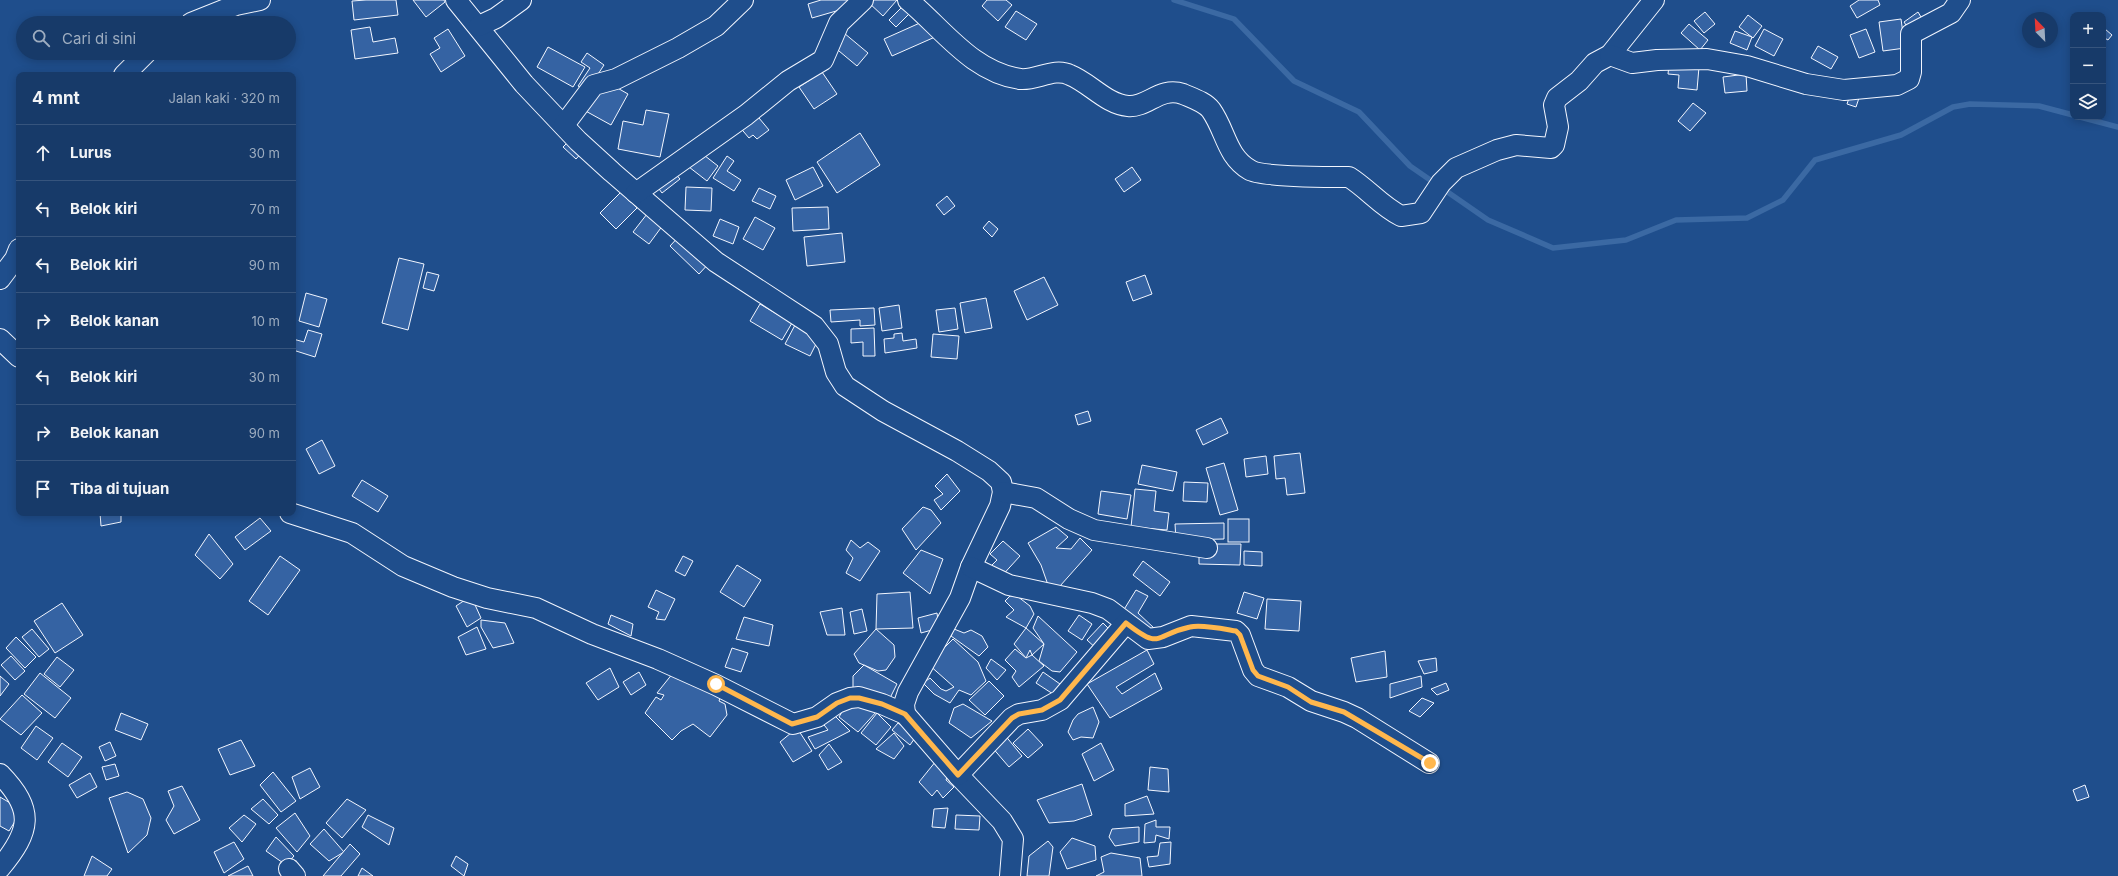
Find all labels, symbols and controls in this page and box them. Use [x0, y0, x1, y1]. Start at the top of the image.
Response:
north arrow [2022, 12, 2058, 48]
map controls [2070, 12, 2106, 120]
button: + [2070, 12, 2106, 48]
search box [16, 16, 296, 60]
icon: search [30, 27, 52, 49]
text: Cari di sini [62, 29, 136, 48]
button: − [2070, 48, 2106, 84]
button: layers [2070, 84, 2106, 120]
text: 4 mnt [32, 88, 80, 108]
text: Jalan kaki · 320 m [169, 90, 280, 106]
icon: ahead [32, 142, 54, 164]
text: Lurus [70, 143, 112, 162]
text: 30 m [249, 145, 280, 161]
icon: left [32, 198, 54, 220]
text: Belok kiri [70, 199, 137, 218]
text: 70 m [250, 201, 280, 217]
icon: left [32, 254, 54, 276]
text: Belok kiri [70, 255, 137, 274]
text: 90 m [249, 257, 280, 273]
icon: right [32, 310, 54, 332]
text: Belok kanan [70, 311, 159, 330]
text: 10 m [251, 313, 280, 329]
icon: left [32, 366, 54, 388]
text: Belok kiri [70, 367, 137, 386]
text: 30 m [249, 369, 280, 385]
icon: right [32, 422, 54, 444]
text: Belok kanan [70, 423, 159, 442]
text: 90 m [249, 425, 280, 441]
icon: arrive [32, 478, 54, 500]
text: Tiba di tujuan [70, 479, 169, 498]
route start [707, 675, 725, 693]
route end [1421, 754, 1439, 772]

